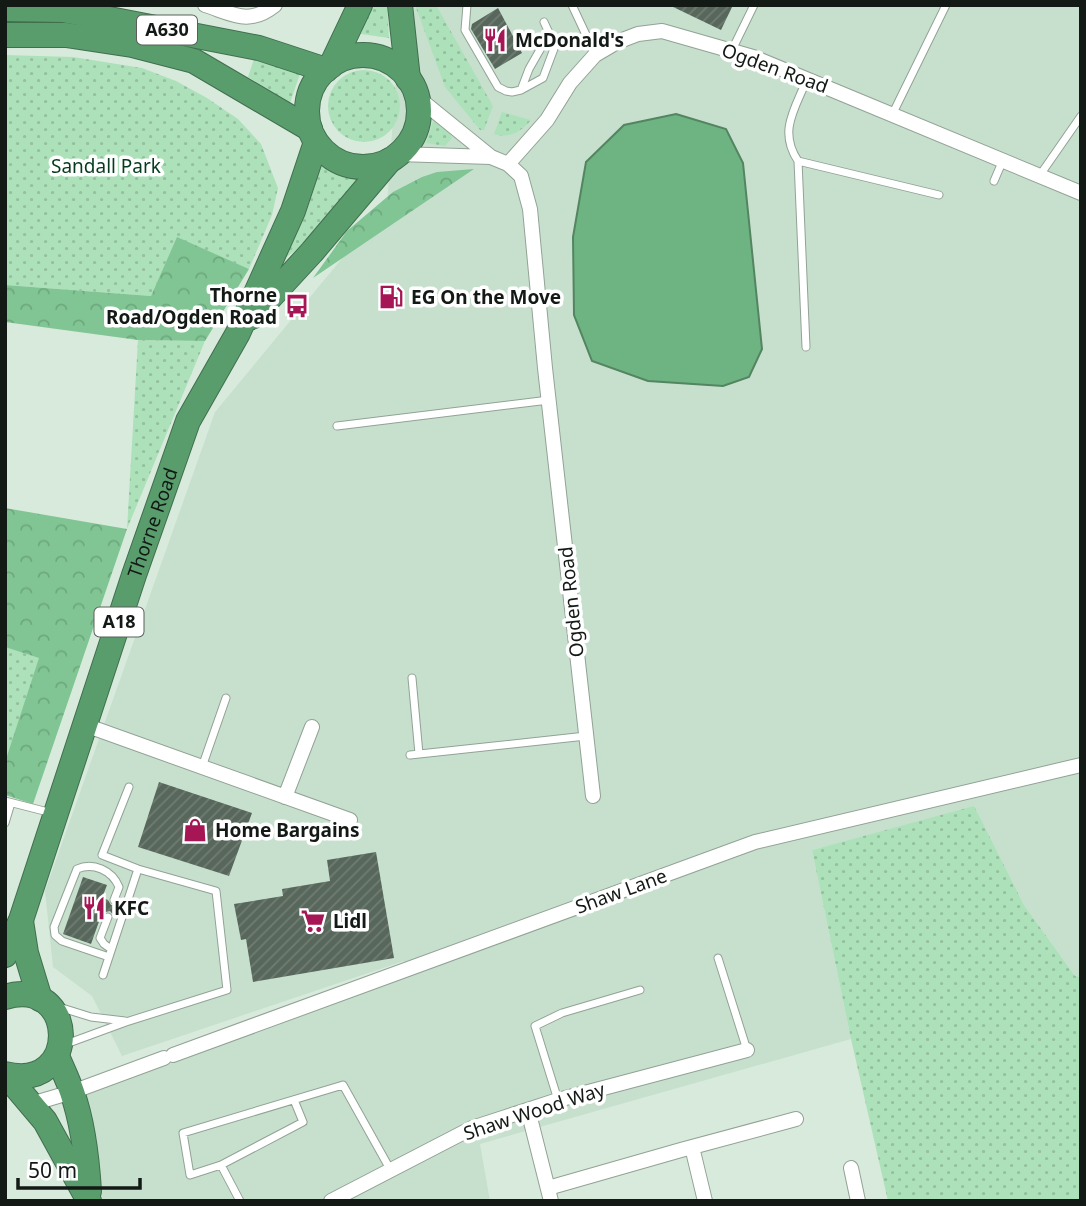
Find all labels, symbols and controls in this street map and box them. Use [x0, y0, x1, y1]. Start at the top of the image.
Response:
road number: A630 [137, 15, 197, 44]
restaurant icon: McDonald's [481, 26, 509, 54]
place label: McDonald's [515, 27, 624, 53]
street label: Ogden Road [718, 37, 832, 99]
park label: Sandall Park [51, 153, 161, 179]
place label: Thorne Road/Ogden Road [106, 282, 277, 330]
fuel station icon: EG On the Move [377, 283, 405, 311]
place label: EG On the Move [411, 284, 561, 310]
bus stop icon: Thorne Road/Ogden Road [283, 292, 311, 320]
street label: Thorne Road [121, 464, 184, 581]
street label: Ogden Road [552, 545, 590, 659]
road number: A18 [94, 608, 144, 636]
shop icon: Home Bargains [181, 816, 209, 844]
place label: Home Bargains [215, 817, 360, 843]
street label: Shaw Lane [572, 862, 670, 920]
restaurant icon: KFC [80, 894, 108, 922]
place label: KFC [114, 895, 149, 921]
supermarket icon: Lidl [299, 907, 327, 935]
place label: Lidl [333, 908, 367, 934]
street label: Shaw Wood Way [460, 1076, 608, 1146]
scale bar [18, 1146, 140, 1190]
text: 50 m [28, 1156, 77, 1184]

